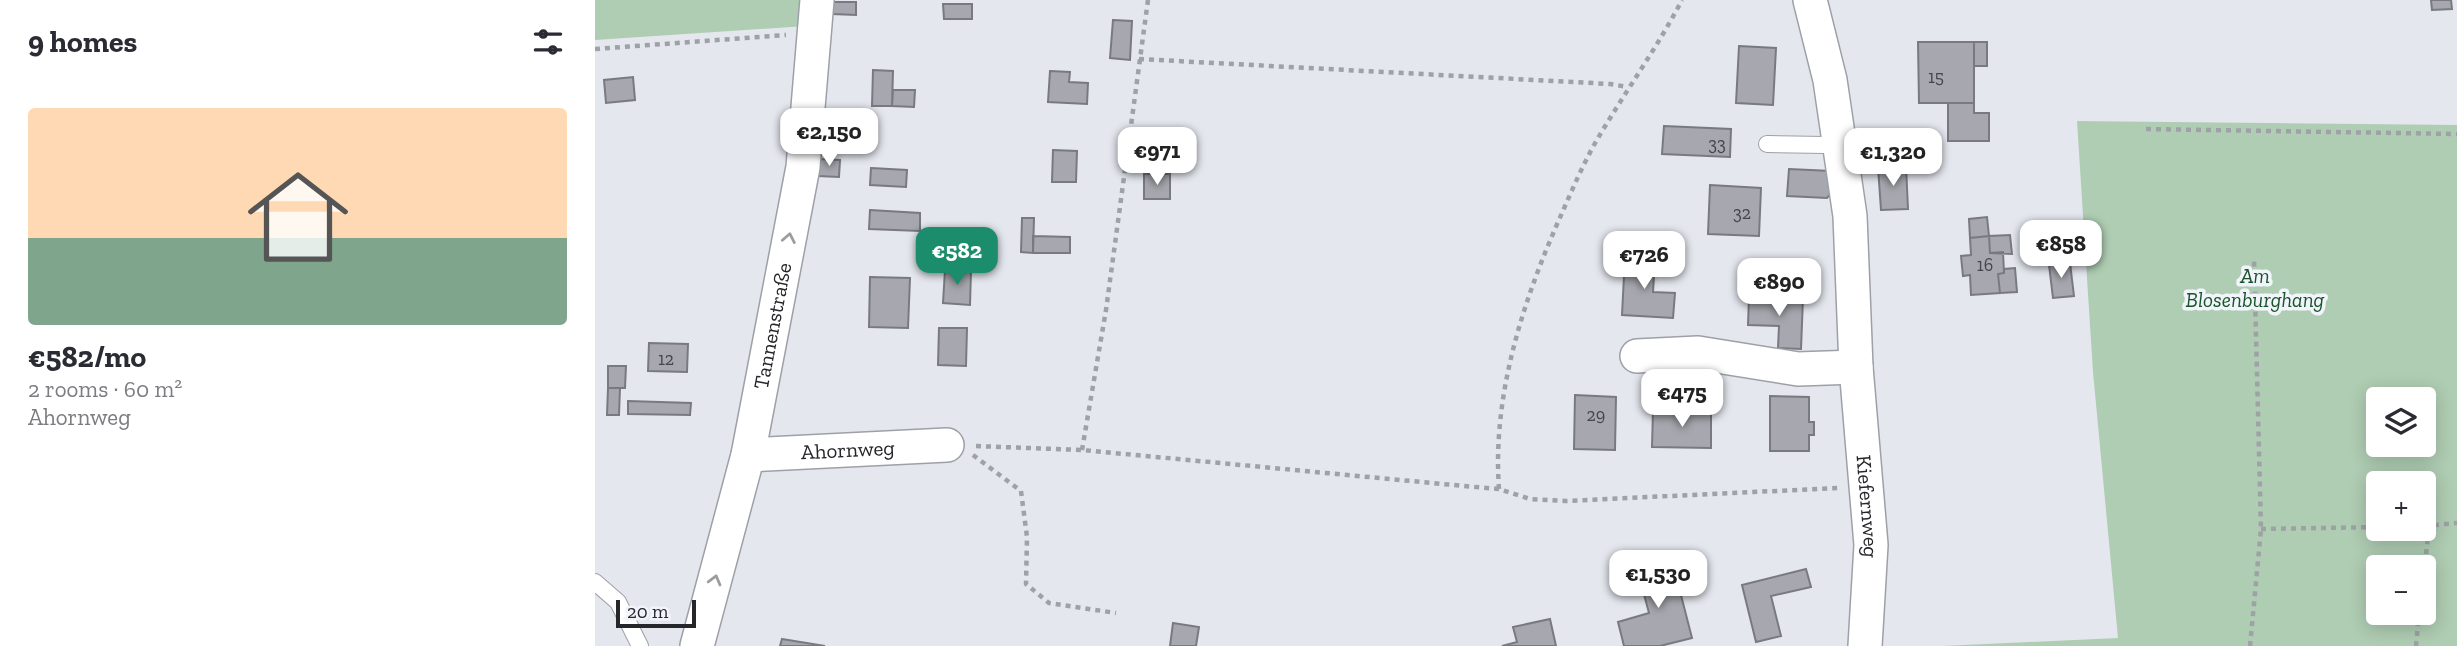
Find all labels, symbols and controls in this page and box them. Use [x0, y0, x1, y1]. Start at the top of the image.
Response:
icon: filters [529, 23, 567, 61]
text: 9 homes [28, 24, 137, 60]
house number: 15 [1928, 66, 1944, 88]
pin: €2,150 [772, 108, 886, 168]
text: €2,150 [796, 117, 862, 145]
pin: €971 [1116, 128, 1198, 187]
pin: €1,320 [1836, 128, 1950, 188]
house number: 33 [1708, 133, 1726, 155]
text: €971 [1134, 136, 1180, 164]
text: €1,320 [1860, 137, 1926, 165]
icon: home [235, 154, 361, 280]
house number: 32 [1733, 202, 1751, 224]
pin: €858 [2020, 220, 2102, 280]
pin: €582 [916, 228, 998, 287]
text: €858 [2036, 229, 2086, 257]
one-way arrow [781, 232, 796, 244]
pin: €726 [1603, 232, 1685, 291]
text: €582 [932, 236, 982, 264]
text: €726 [1619, 240, 1669, 268]
house number: 16 [1977, 254, 1993, 276]
pin: €890 [1738, 258, 1820, 318]
street label: Tannenstraße [748, 261, 796, 391]
park label: Am Blosenburghang [2186, 263, 2325, 312]
text: €890 [1753, 267, 1805, 295]
text: €582/mo [28, 339, 146, 375]
house number: 12 [658, 348, 674, 370]
pin: €475 [1641, 370, 1723, 429]
text: 2 rooms · 60 m² [28, 375, 182, 403]
text: €475 [1657, 378, 1707, 406]
map controls [2366, 387, 2436, 625]
button: layers [2366, 387, 2436, 457]
text: Ahornweg [28, 403, 131, 431]
house number: 29 [1587, 404, 1605, 426]
street label: Ahornweg [800, 435, 896, 464]
street label: Kiefernweg [1851, 454, 1884, 559]
button: + [2366, 471, 2436, 541]
pin: €1,530 [1601, 550, 1715, 610]
button: − [2366, 555, 2436, 625]
text: €1,530 [1625, 559, 1691, 587]
one-way arrow [707, 574, 721, 586]
scale bar [616, 597, 697, 629]
text: 20 m [627, 600, 668, 623]

